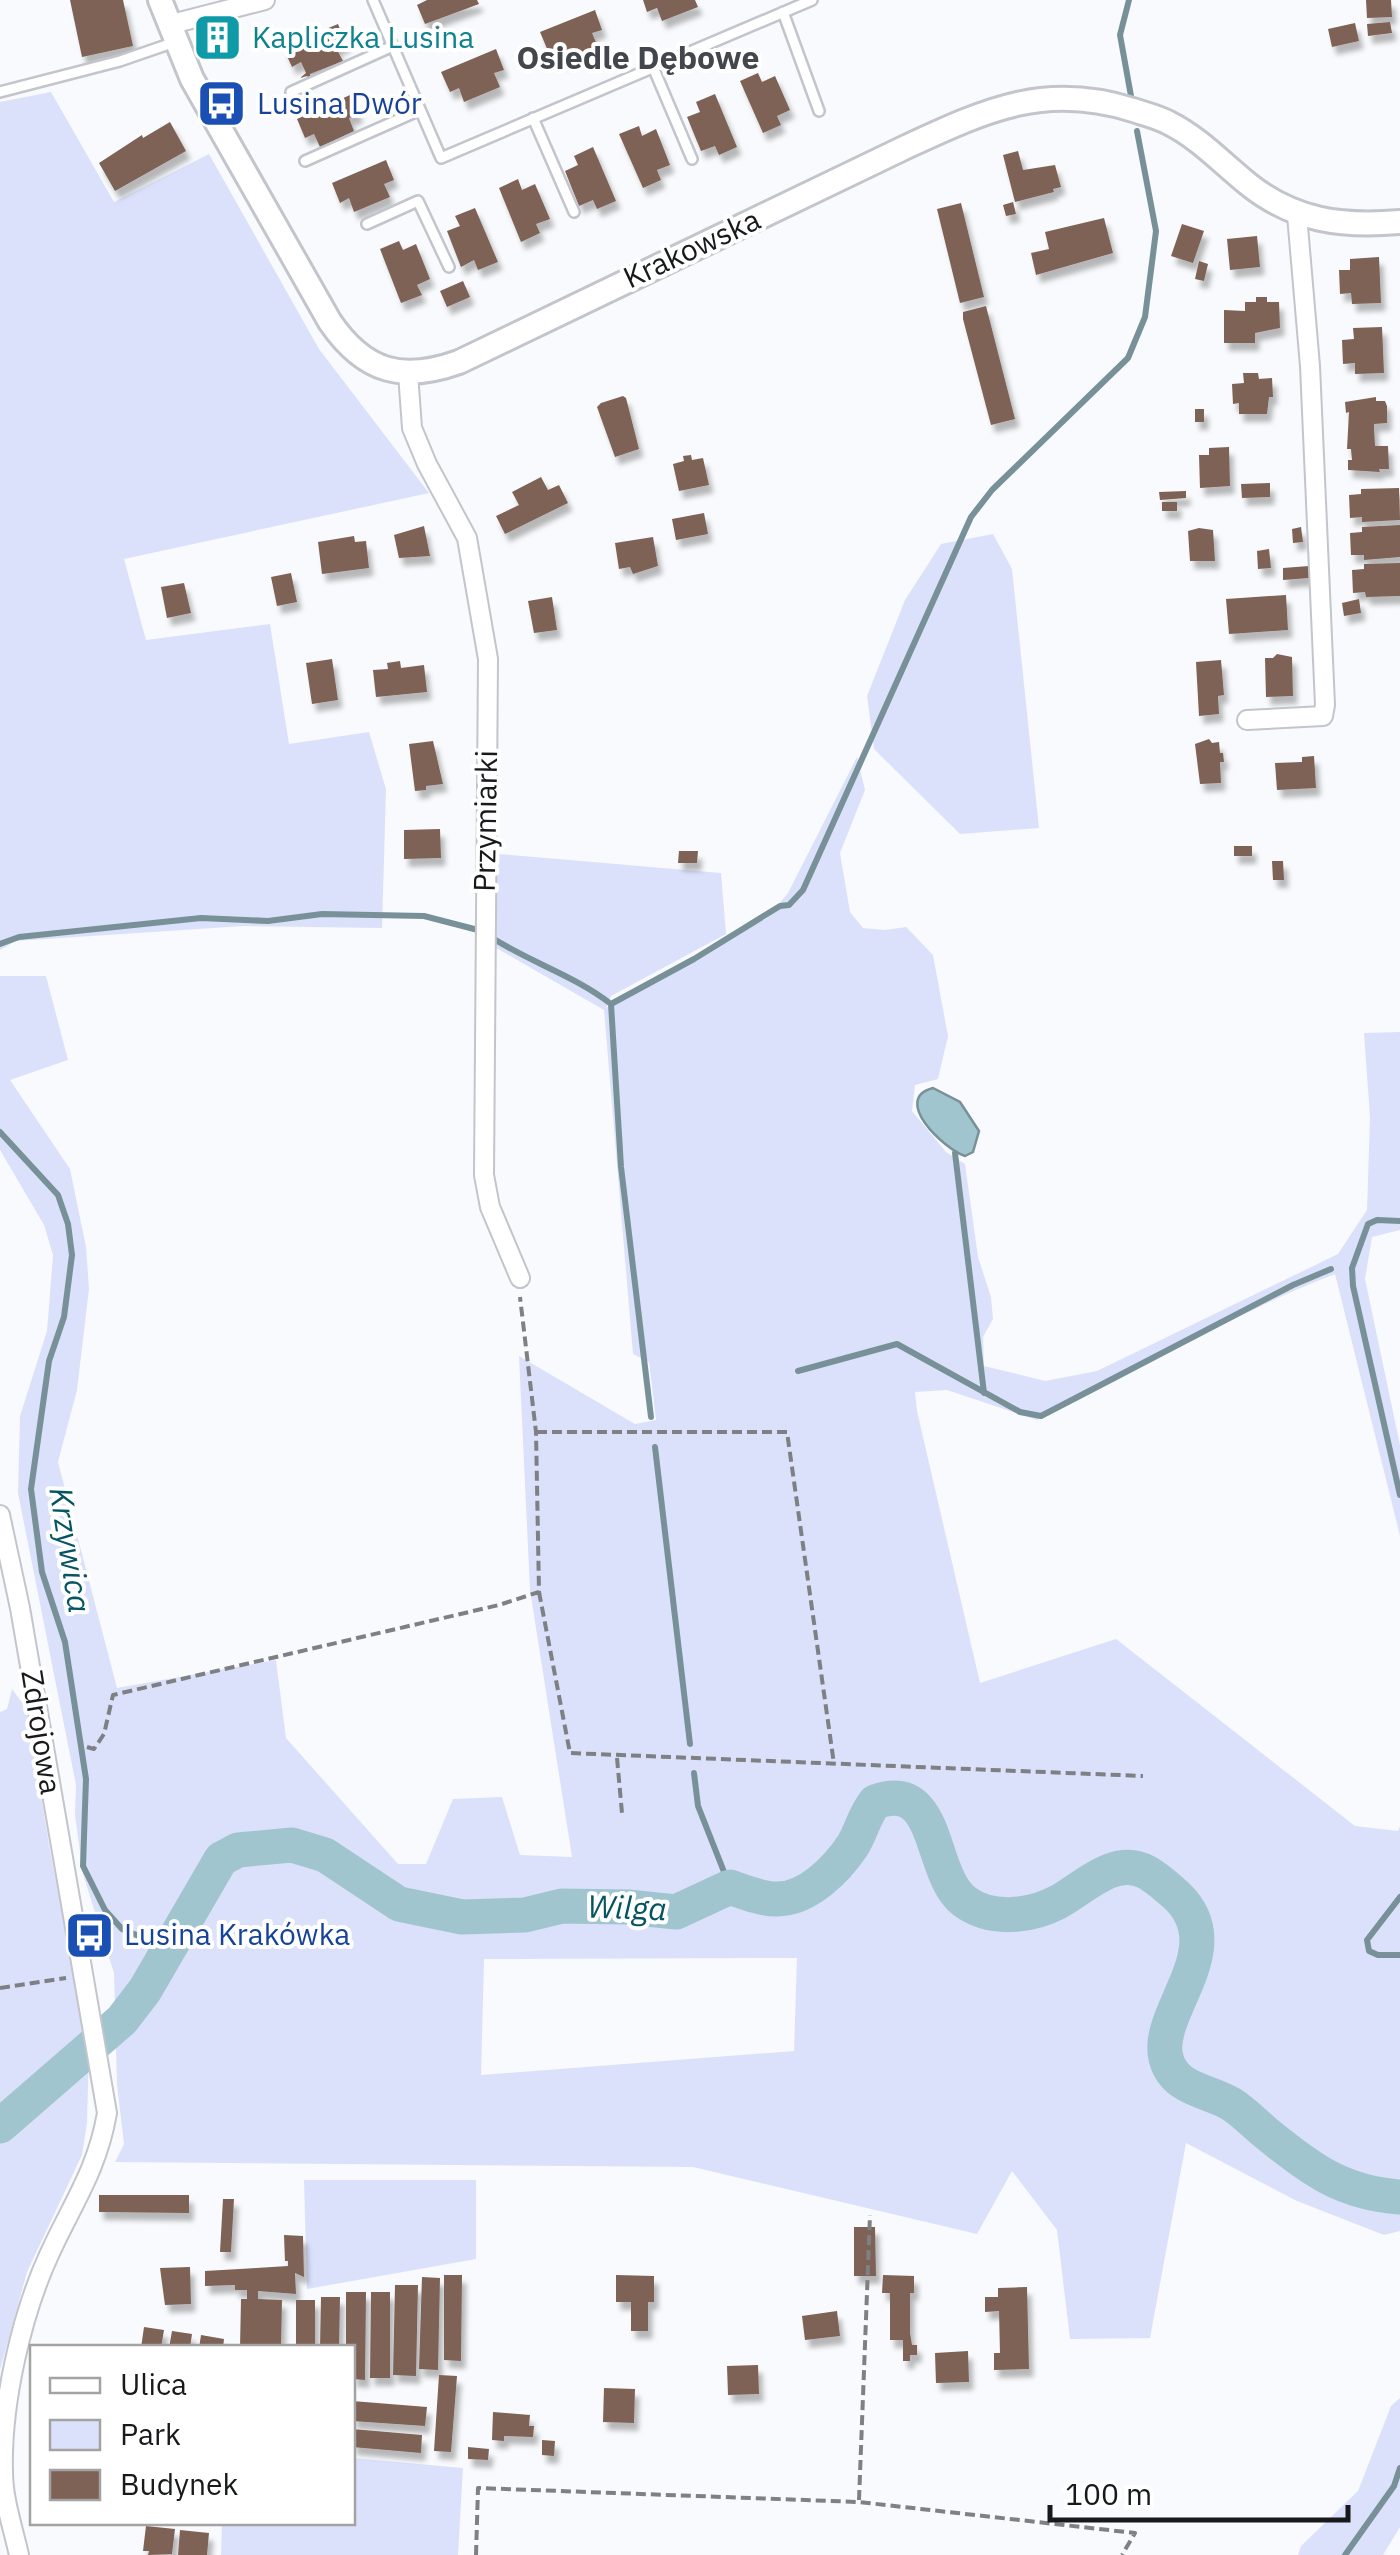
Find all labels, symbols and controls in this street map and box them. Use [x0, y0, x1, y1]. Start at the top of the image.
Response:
building icon: Kapliczka Lusina [191, 12, 243, 64]
place label: Kapliczka Lusina [252, 17, 474, 56]
district label: Osiedle Dębowe [517, 36, 759, 78]
bus stop icon: Lusina Dwór [196, 78, 248, 130]
place label: Lusina Dwór [257, 83, 422, 122]
street label: Krakowska [617, 199, 766, 296]
street label: Przymiarki [464, 750, 505, 892]
water label: Krzywica [40, 1484, 102, 1616]
street label: Zdrojowa [13, 1667, 72, 1797]
water label: Wilga [587, 1885, 667, 1929]
bus stop icon: Lusina Krakówka [63, 1909, 115, 1961]
place label: Lusina Krakówka [124, 1914, 350, 1953]
legend [30, 2345, 355, 2525]
text: Ulica [120, 2364, 187, 2403]
text: Park [120, 2414, 181, 2453]
scale bar [1050, 2460, 1348, 2522]
text: Budynek [120, 2464, 239, 2503]
text: 100 m [1065, 2474, 1152, 2513]

